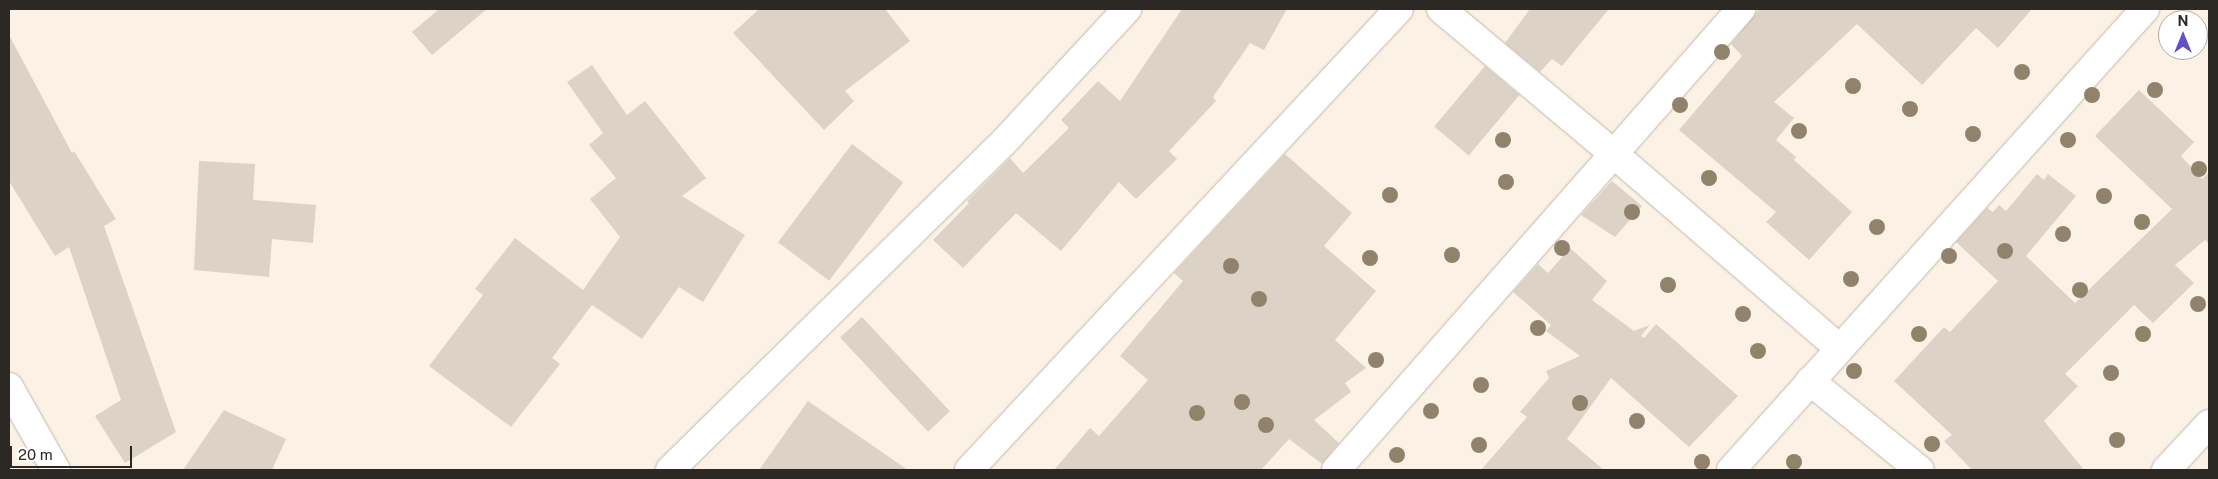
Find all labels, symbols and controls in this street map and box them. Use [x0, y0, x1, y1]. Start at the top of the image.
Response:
north arrow [2158, 10, 2208, 60]
text: N [2178, 13, 2188, 29]
scale bar [12, 436, 135, 468]
text: 20 m [18, 446, 53, 463]

